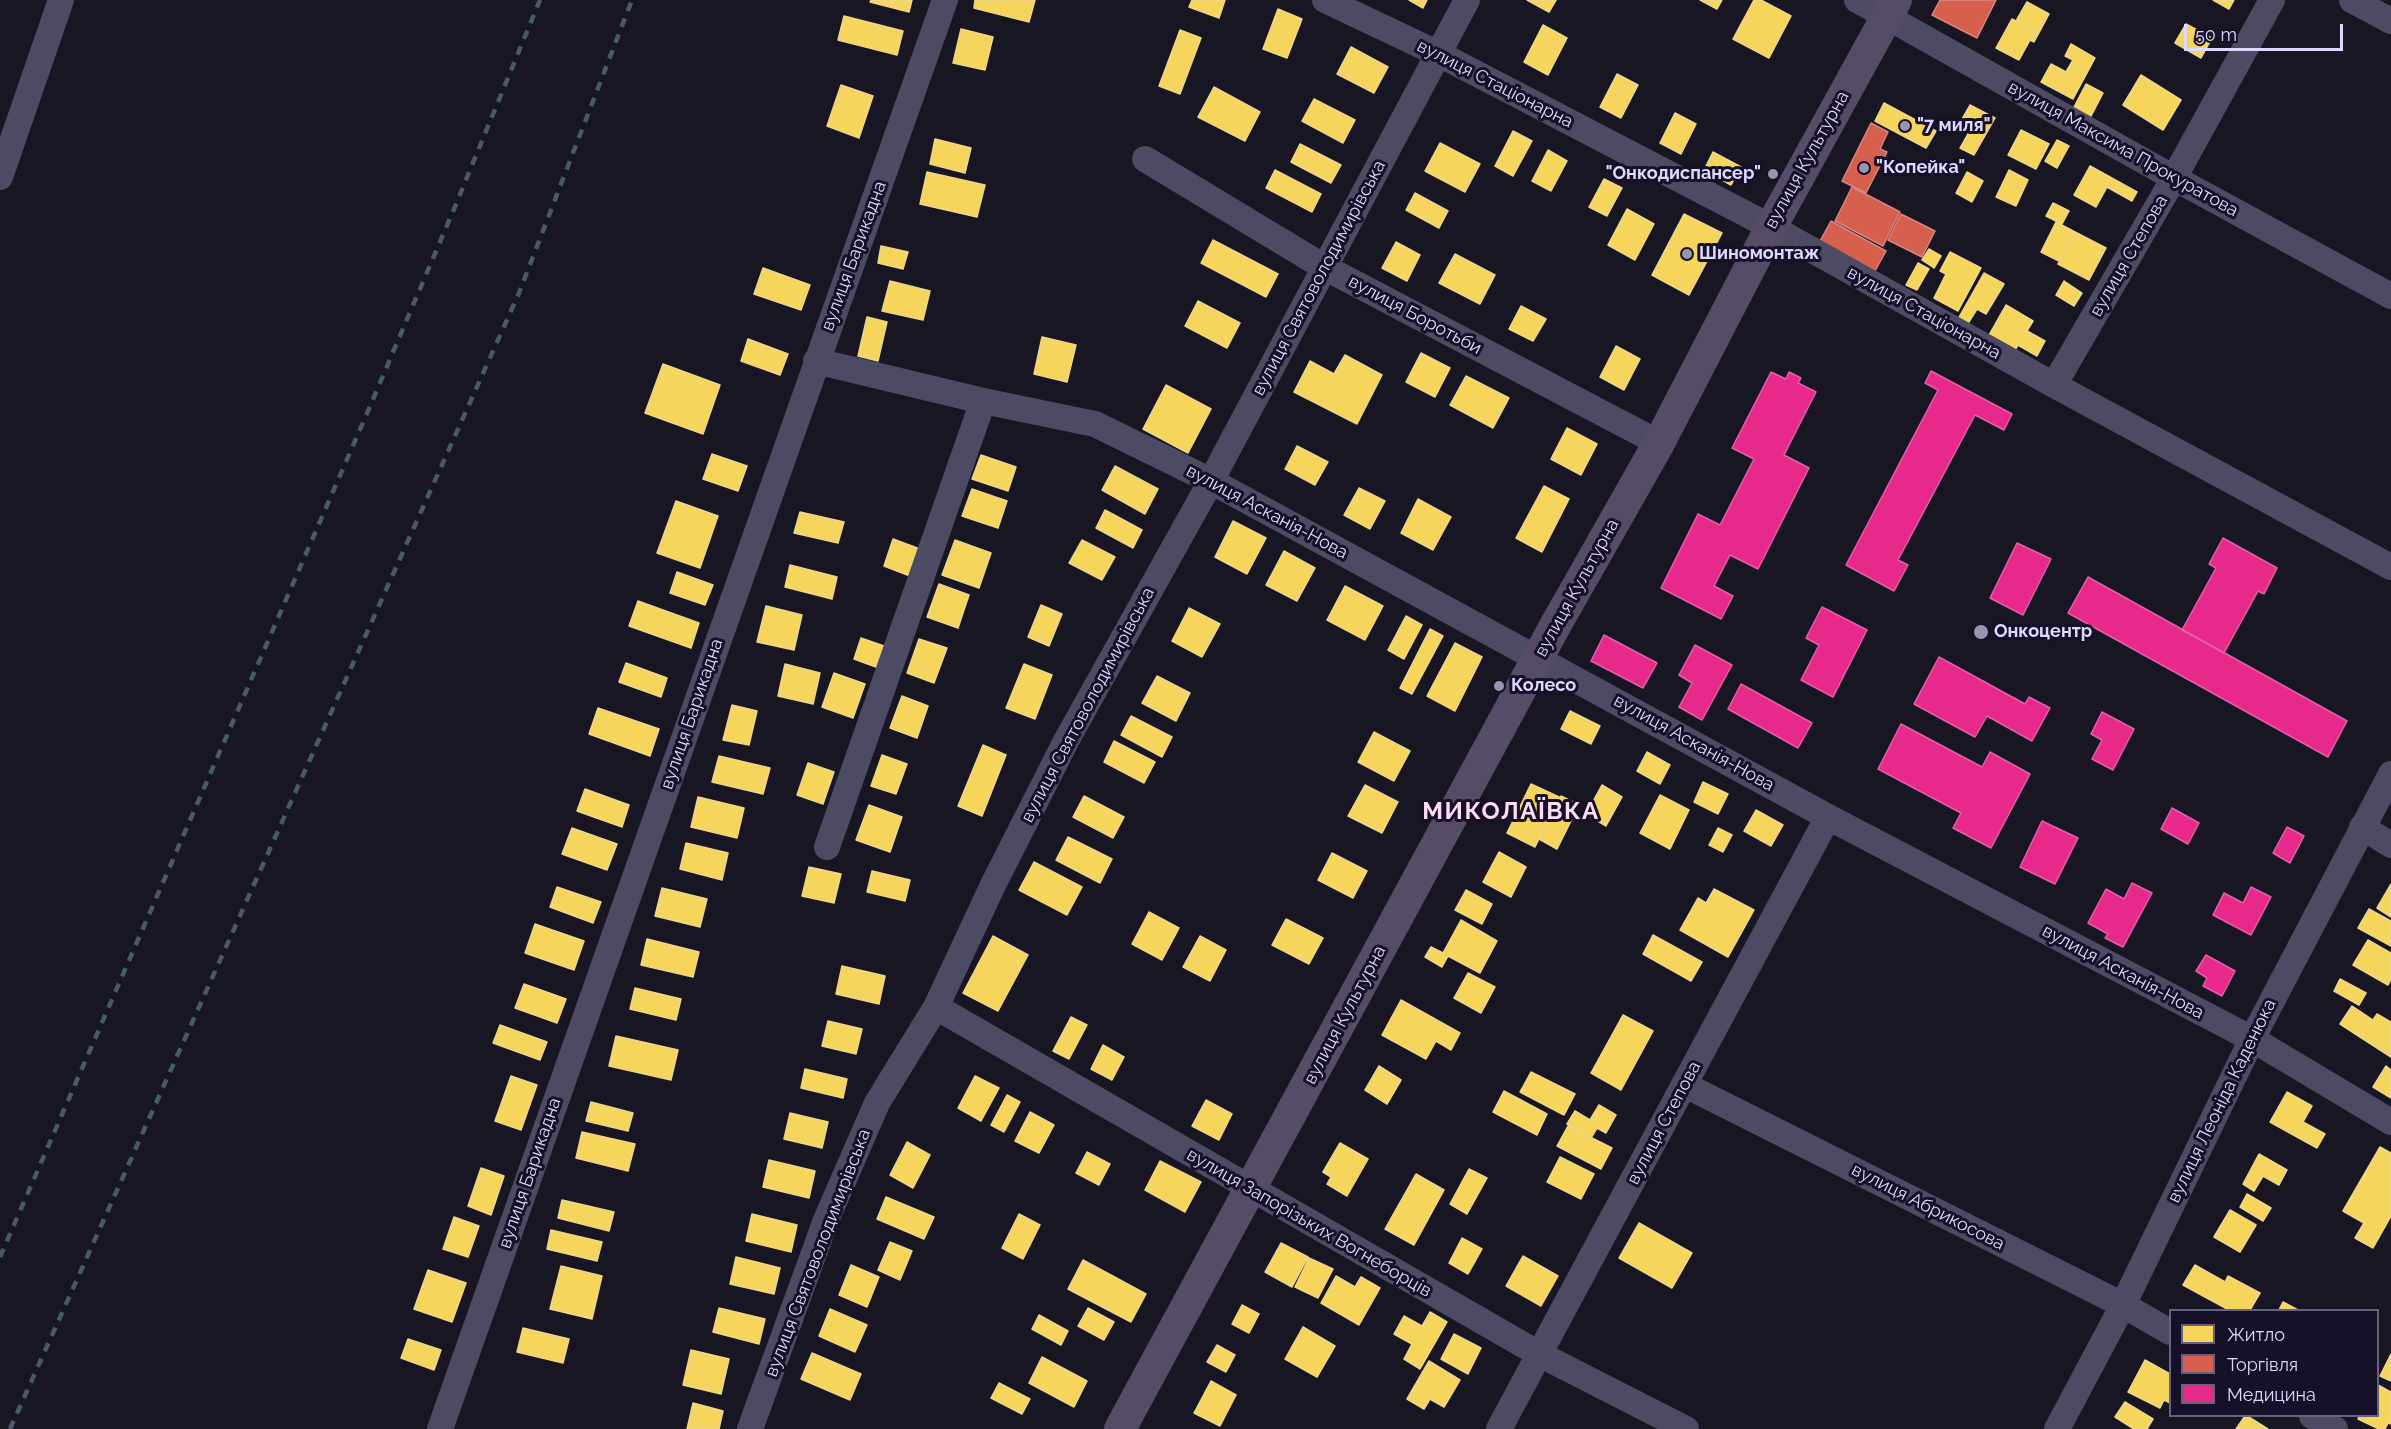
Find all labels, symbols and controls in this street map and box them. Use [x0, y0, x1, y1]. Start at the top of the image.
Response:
scale bar [2187, 12, 2346, 50]
text: 50 m [2195, 24, 2237, 45]
street label: вулиця Стаціонарна [1413, 35, 1577, 133]
street label: вулиця Максима Прокуратова [2004, 77, 2242, 221]
street label: вулиця Культурна [1760, 87, 1854, 233]
place label: "7 миля" [1917, 115, 1991, 137]
marker: "7 миля" [1898, 119, 1912, 133]
street label: вулиця Святоволодимирівська [1248, 157, 1390, 399]
place label: "Копейка" [1876, 157, 1965, 179]
marker: "Копейка" [1857, 161, 1871, 175]
place label: "Онкодиспансер" [1606, 163, 1761, 185]
marker: "Онкодиспансер" [1766, 167, 1780, 181]
street label: вулиця Барикадна [817, 178, 891, 334]
street label: вулиця Степова [2086, 191, 2172, 321]
place label: Шиномонтаж [1699, 243, 1819, 265]
marker: Шиномонтаж [1680, 247, 1694, 261]
street label: вулиця Стаціонарна [1843, 262, 2005, 364]
street label: вулиця Боротьби [1345, 271, 1485, 359]
street label: вулиця Асканія-Нова [1182, 460, 1352, 564]
street label: вулиця Культурна [1530, 515, 1624, 661]
street label: вулиця Святоволодимирівська [1017, 584, 1159, 826]
place label: Онкоцентр [1994, 621, 2092, 643]
marker: Онкоцентр [1972, 623, 1990, 641]
street label: вулиця Барикадна [656, 636, 728, 792]
place label: Колесо [1511, 675, 1576, 697]
marker: Колесо [1492, 679, 1506, 693]
street label: вулиця Асканія-Нова [1610, 690, 1778, 796]
district label: МИКОЛАЇВКА [1422, 798, 1600, 826]
street label: вулиця Асканія-Нова [2038, 920, 2208, 1024]
street label: вулиця Культурна [1299, 942, 1391, 1088]
street label: вулиця Леоніда Каденюка [2163, 996, 2281, 1206]
street label: вулиця Степова [1622, 1058, 1706, 1188]
street label: вулиця Барикадна [494, 1095, 566, 1251]
street label: вулиця Святоволодимирівська [761, 1126, 875, 1380]
street label: вулиця Запорізьких Вогнеборців [1183, 1144, 1435, 1302]
street label: вулиця Абрикосова [1848, 1159, 2008, 1255]
legend [2169, 1309, 2379, 1417]
text: Житло [2227, 1324, 2285, 1345]
text: Торгівля [2227, 1354, 2298, 1375]
text: Медицина [2227, 1384, 2316, 1405]

